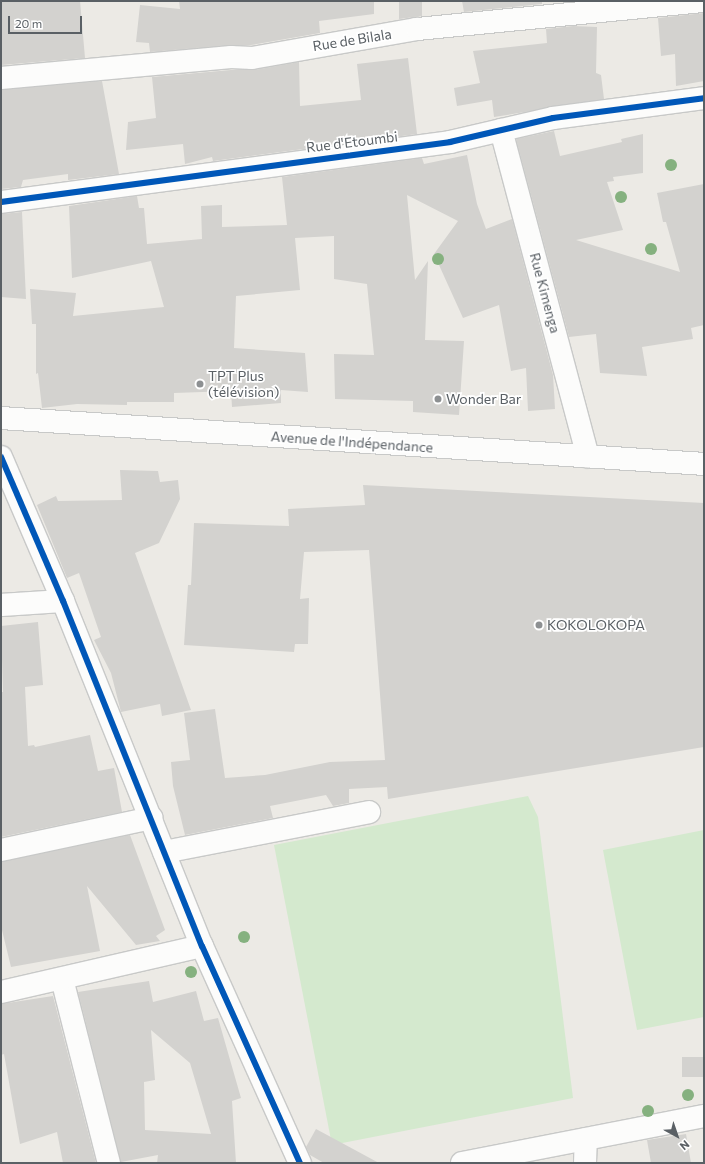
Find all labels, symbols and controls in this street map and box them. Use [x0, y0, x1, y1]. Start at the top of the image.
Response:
scale bar [10, 8, 84, 34]
text: 20 m [15, 16, 42, 30]
street label: Rue de Bilala [311, 25, 393, 55]
street label: Rue d'Etoumbi [305, 128, 399, 156]
street label: Rue Kimenga [526, 251, 564, 335]
place label: TPT Plus (télévision) [208, 368, 279, 400]
marker: TPT Plus (télévision) [195, 379, 205, 389]
place label: Wonder Bar [446, 391, 521, 407]
marker: Wonder Bar [433, 394, 443, 404]
street label: Avenue de l'Indépendance [270, 428, 434, 456]
place label: KOKOLOKOPA [547, 617, 645, 633]
marker: KOKOLOKOPA [534, 620, 544, 630]
north arrow [657, 1116, 697, 1156]
text: N [678, 1138, 692, 1153]

